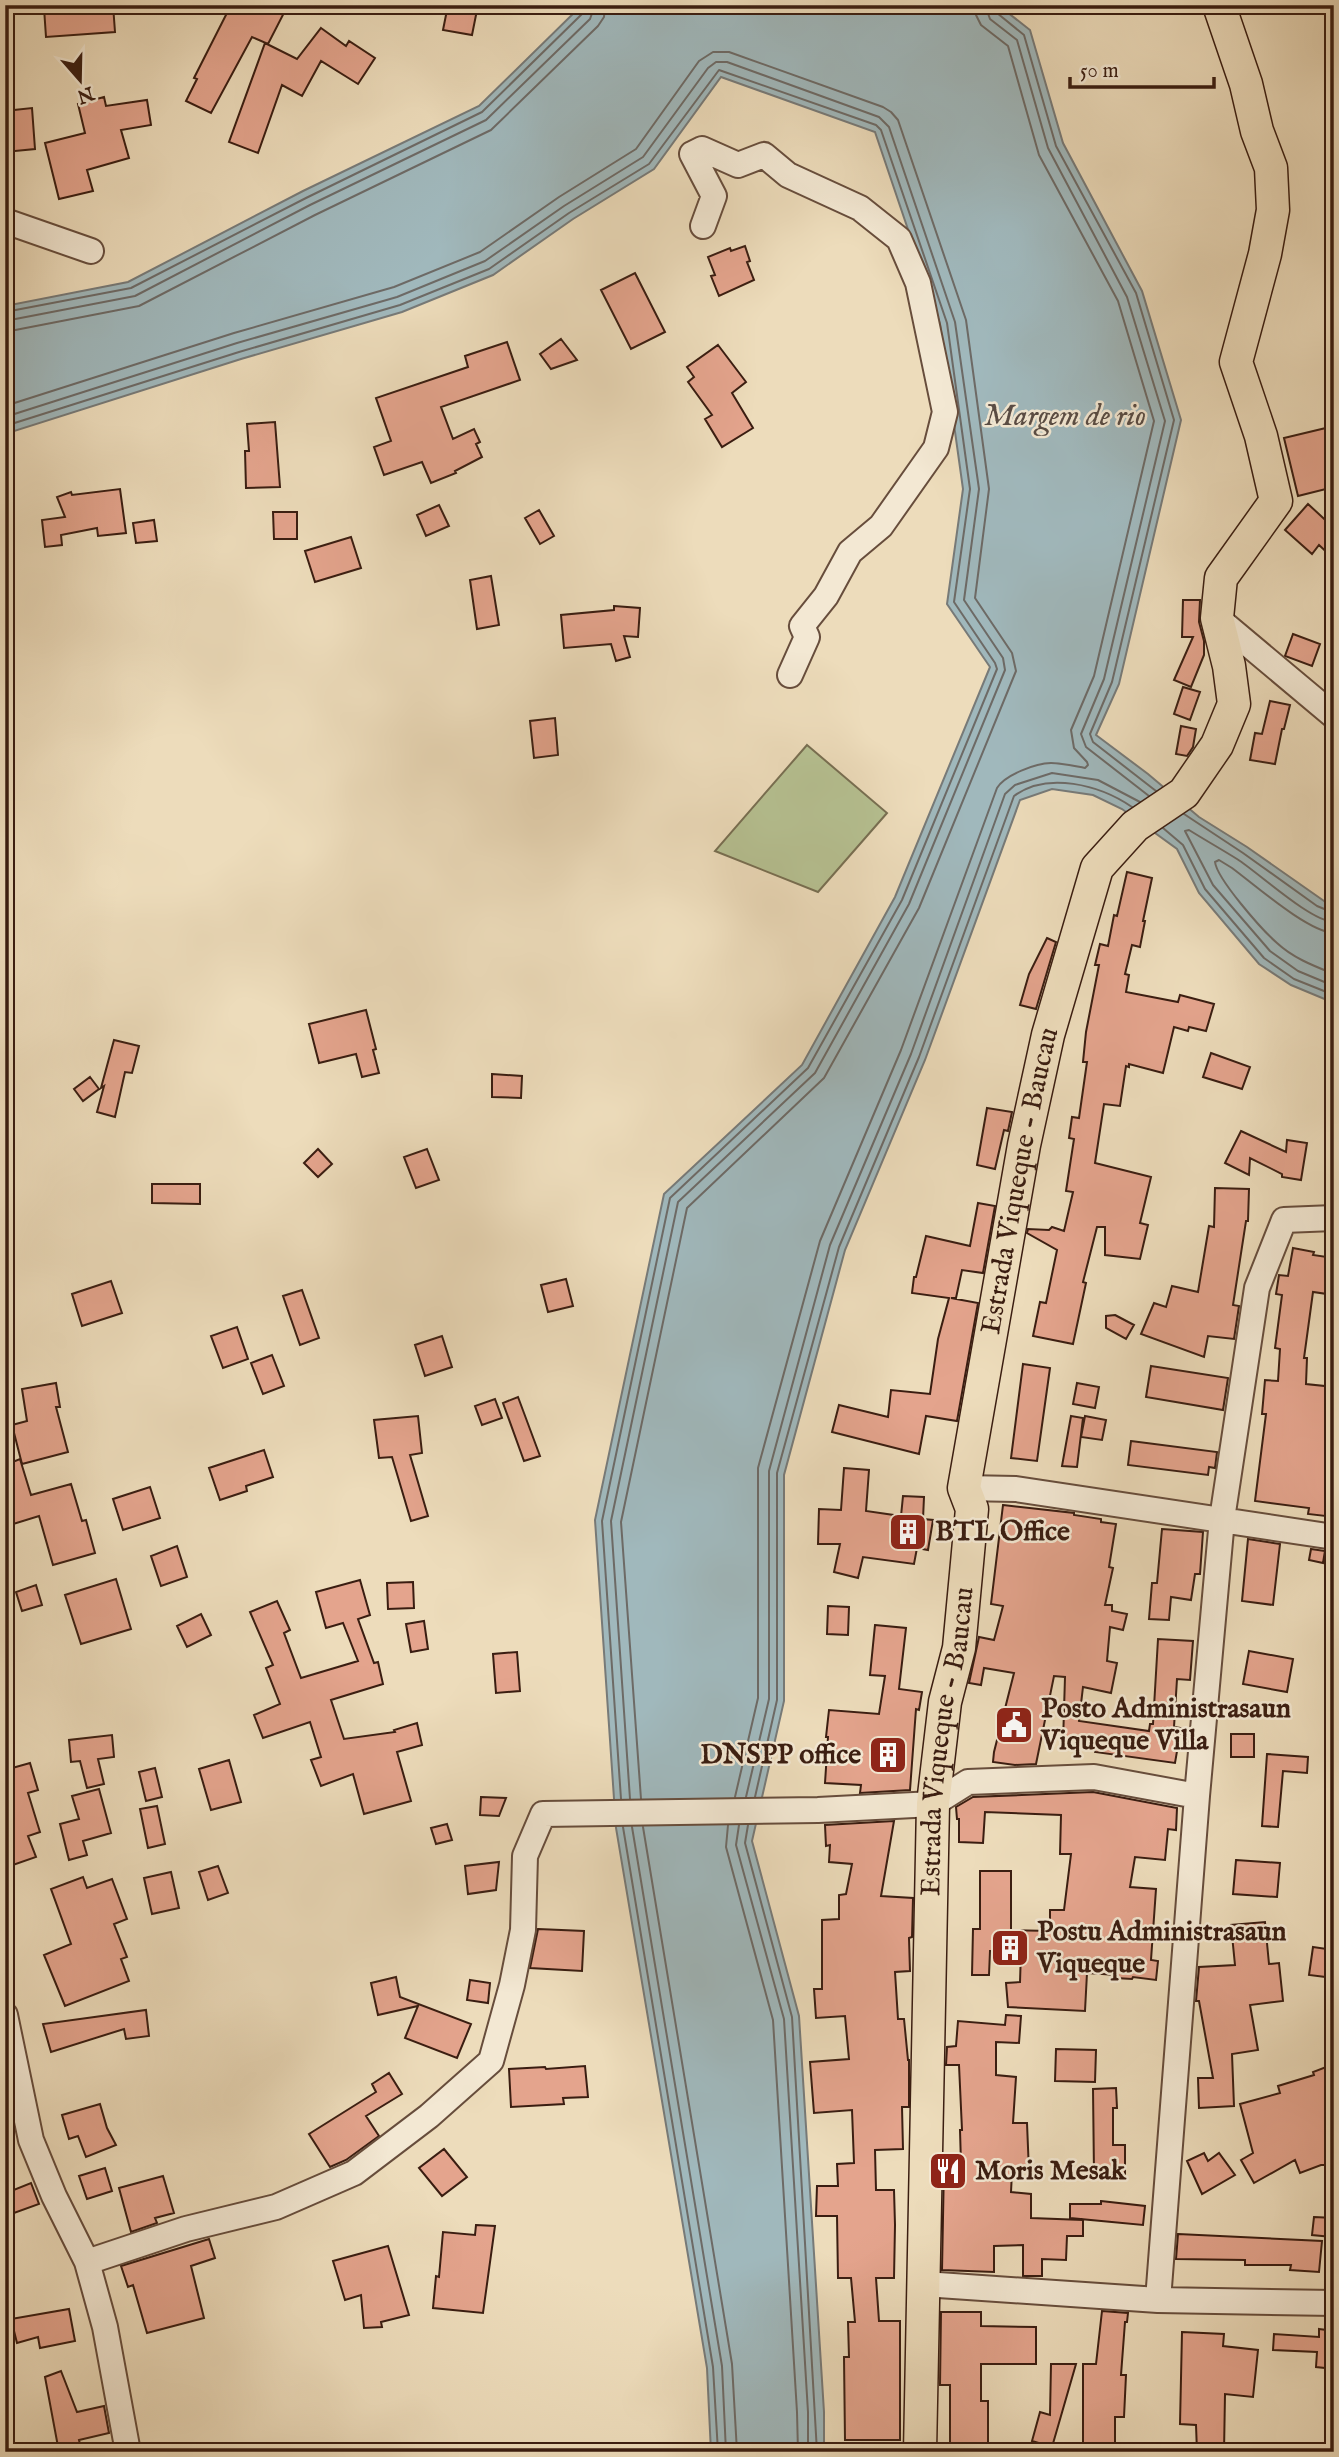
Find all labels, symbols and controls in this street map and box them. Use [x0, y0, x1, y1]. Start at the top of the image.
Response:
north arrow [46, 46, 116, 116]
scale bar [1070, 46, 1213, 90]
text: 50 m [1080, 58, 1119, 85]
text: N [73, 80, 98, 108]
water label: Margem de rio [984, 398, 1146, 436]
street label: Estrada Viqueque - Baucau [974, 1023, 1067, 1337]
building icon: BTL Office [887, 1511, 929, 1553]
place label: BTL Office [935, 1515, 1070, 1550]
street label: Estrada Viqueque - Baucau [914, 1585, 982, 1896]
place label: Posto Administrasaun Viqueque Villa [1040, 1692, 1291, 1759]
public building icon: Posto Administrasaun Viqueque Villa [993, 1704, 1035, 1746]
building icon: DNSPP office [867, 1734, 909, 1776]
place label: DNSPP office [700, 1738, 861, 1773]
place label: Postu Administrasaun Viqueque [1036, 1915, 1287, 1982]
building icon: Postu Administrasaun Viqueque [989, 1927, 1031, 1969]
restaurant icon: Moris Mesak [927, 2150, 969, 2192]
place label: Moris Mesak [975, 2154, 1127, 2189]

